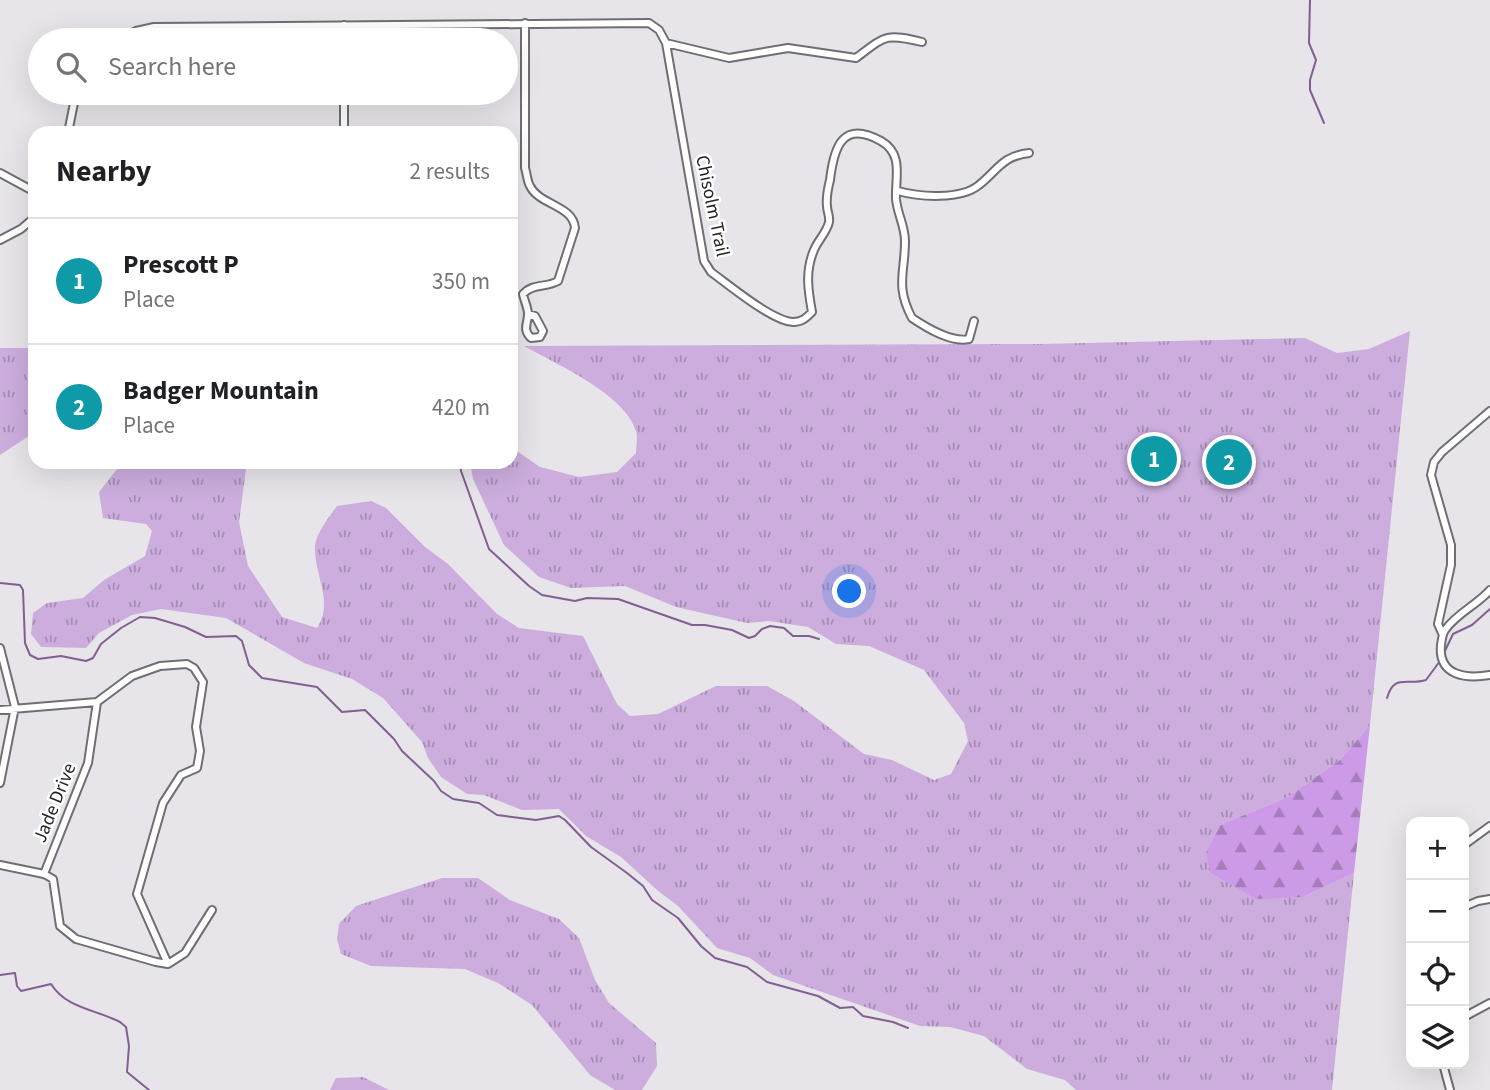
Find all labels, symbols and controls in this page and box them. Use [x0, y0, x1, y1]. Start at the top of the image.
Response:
search box [28, 28, 518, 105]
icon: search [52, 48, 90, 86]
text: Search here [108, 48, 236, 85]
text: Nearby [56, 150, 151, 193]
street label: Chisolm Trail [688, 153, 736, 259]
text: 2 results [410, 155, 490, 188]
text: Prescott P [123, 246, 239, 283]
text: 1 [73, 265, 85, 298]
text: 350 m [432, 265, 490, 298]
text: Place [123, 283, 175, 316]
text: Badger Mountain [123, 372, 319, 409]
text: 2 [73, 391, 85, 424]
text: 420 m [432, 391, 490, 424]
text: Place [123, 409, 175, 442]
pin: 1 [1131, 433, 1177, 485]
pin: 2 [1206, 436, 1252, 488]
your location [832, 574, 866, 608]
street label: Jade Drive [27, 759, 83, 847]
map controls [1406, 817, 1469, 1069]
button: + [1406, 817, 1469, 880]
button: − [1406, 880, 1469, 943]
button: locate [1406, 943, 1469, 1006]
button: layers [1406, 1006, 1469, 1069]

